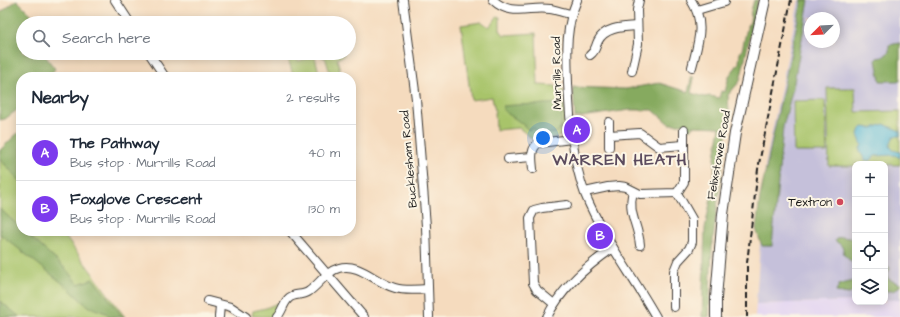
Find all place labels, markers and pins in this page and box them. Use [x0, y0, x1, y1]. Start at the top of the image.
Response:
pin: A [564, 115, 590, 145]
place label: Textron [788, 194, 832, 211]
marker: Textron [835, 197, 845, 207]
pin: B [587, 221, 613, 251]

